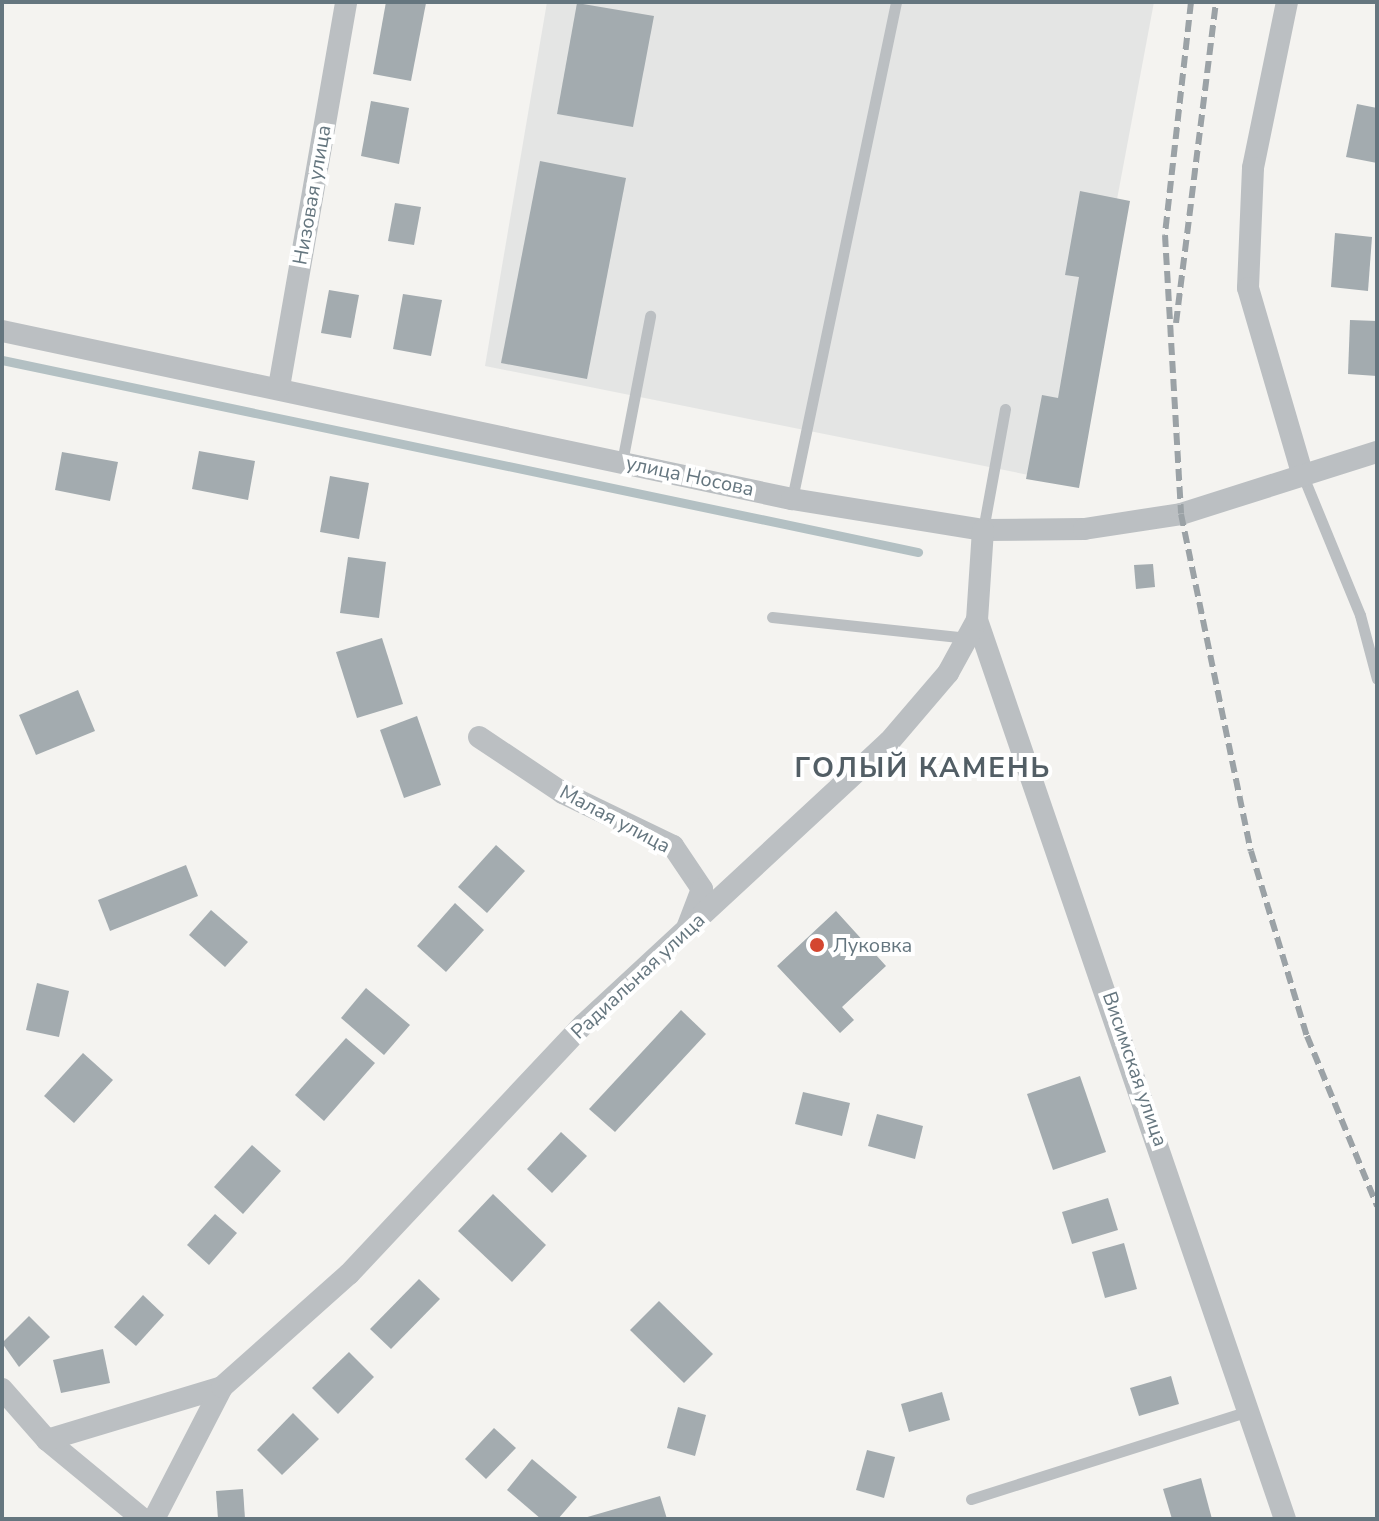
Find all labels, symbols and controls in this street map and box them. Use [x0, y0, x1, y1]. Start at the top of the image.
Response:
street label: Низовая улица [288, 123, 336, 267]
street label: улица Носова [624, 451, 756, 501]
district label: ГОЛЫЙ КАМЕНЬ [795, 751, 1051, 785]
street label: Малая улица [556, 780, 674, 858]
street label: Радиальная улица [566, 908, 710, 1044]
place label: Луковка [833, 933, 912, 957]
marker: Луковка [808, 936, 826, 954]
street label: Висимская улица [1097, 989, 1173, 1149]

